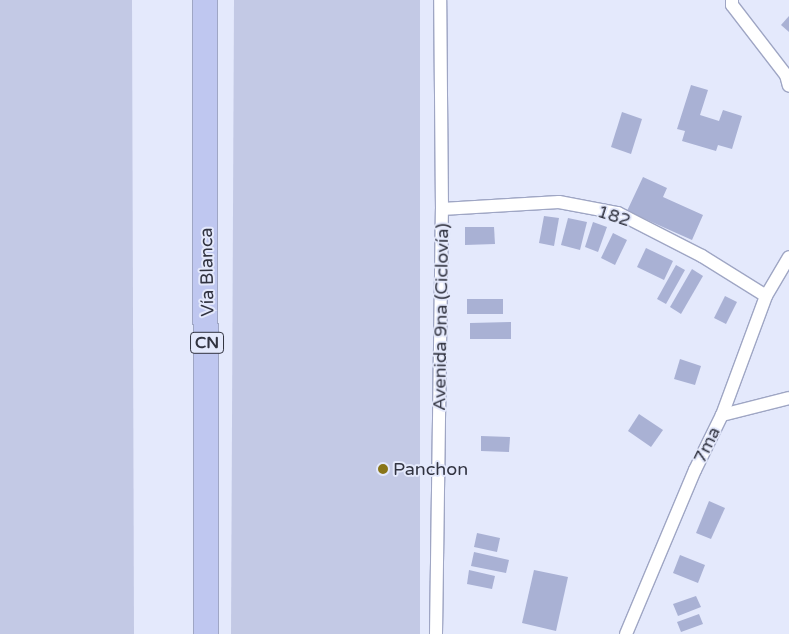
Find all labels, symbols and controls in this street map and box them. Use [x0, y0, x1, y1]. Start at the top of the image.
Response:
street label: 182 [595, 200, 633, 232]
street label: Avenida 9na (Ciclovía) [429, 223, 453, 411]
street label: Vía Blanca [195, 227, 219, 317]
road number: CN [190, 329, 224, 356]
street label: 7ma [689, 423, 725, 467]
place label: Panchon [393, 458, 468, 480]
marker: Panchon [377, 463, 389, 475]

